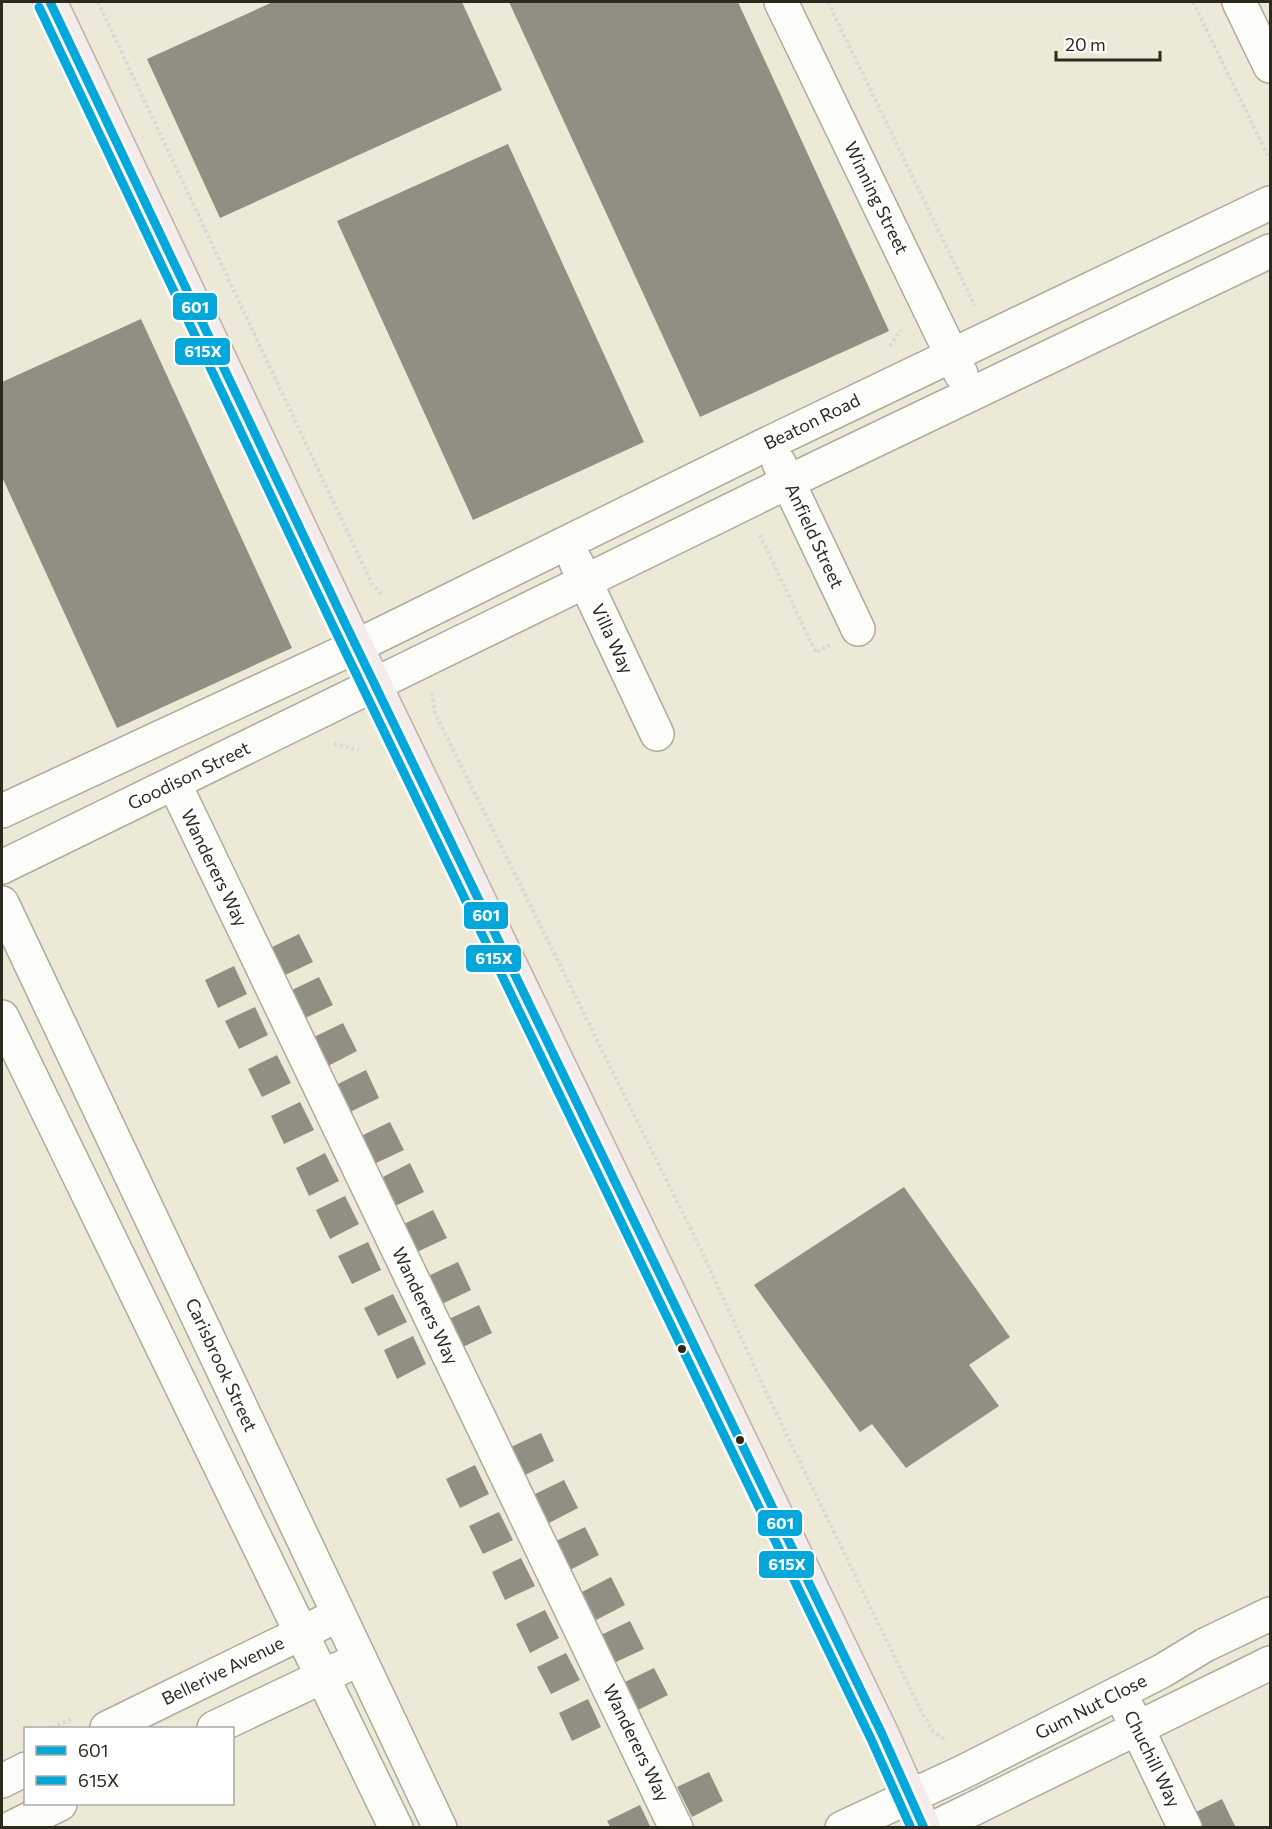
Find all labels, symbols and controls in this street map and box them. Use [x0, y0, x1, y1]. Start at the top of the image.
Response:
scale bar [1056, 24, 1160, 62]
text: 20 m [1065, 33, 1106, 55]
street label: Winning Street [840, 138, 914, 257]
line badge: 601 [172, 292, 218, 321]
text: 601 [181, 297, 209, 316]
line badge: 615X [174, 337, 231, 366]
text: 615X [184, 341, 222, 360]
street label: Beaton Road [760, 388, 863, 454]
street label: Anfield Street [781, 480, 849, 592]
street label: Villa Way [587, 600, 639, 677]
street label: Goodison Street [124, 736, 253, 814]
street label: Wanderers Way [177, 805, 253, 930]
line badge: 601 [463, 901, 509, 930]
text: 601 [472, 905, 500, 924]
line badge: 615X [465, 944, 522, 973]
text: 615X [475, 948, 513, 967]
street label: Wanderers Way [388, 1243, 464, 1368]
street label: Carisbrook Street [181, 1294, 262, 1435]
unlabelled marker [676, 1343, 688, 1355]
unlabelled marker [734, 1434, 746, 1446]
line badge: 601 [757, 1509, 803, 1537]
text: 601 [766, 1513, 794, 1532]
line badge: 615X [758, 1550, 815, 1579]
text: 615X [768, 1554, 806, 1573]
street label: Bellerive Avenue [158, 1631, 287, 1709]
street label: Gum Nut Close [1031, 1669, 1150, 1744]
street label: Wanderers Way [599, 1680, 675, 1805]
street label: Chuchill Way [1120, 1707, 1186, 1811]
legend [24, 1727, 234, 1805]
text: 601 [78, 1739, 108, 1761]
text: 615X [78, 1769, 119, 1791]

